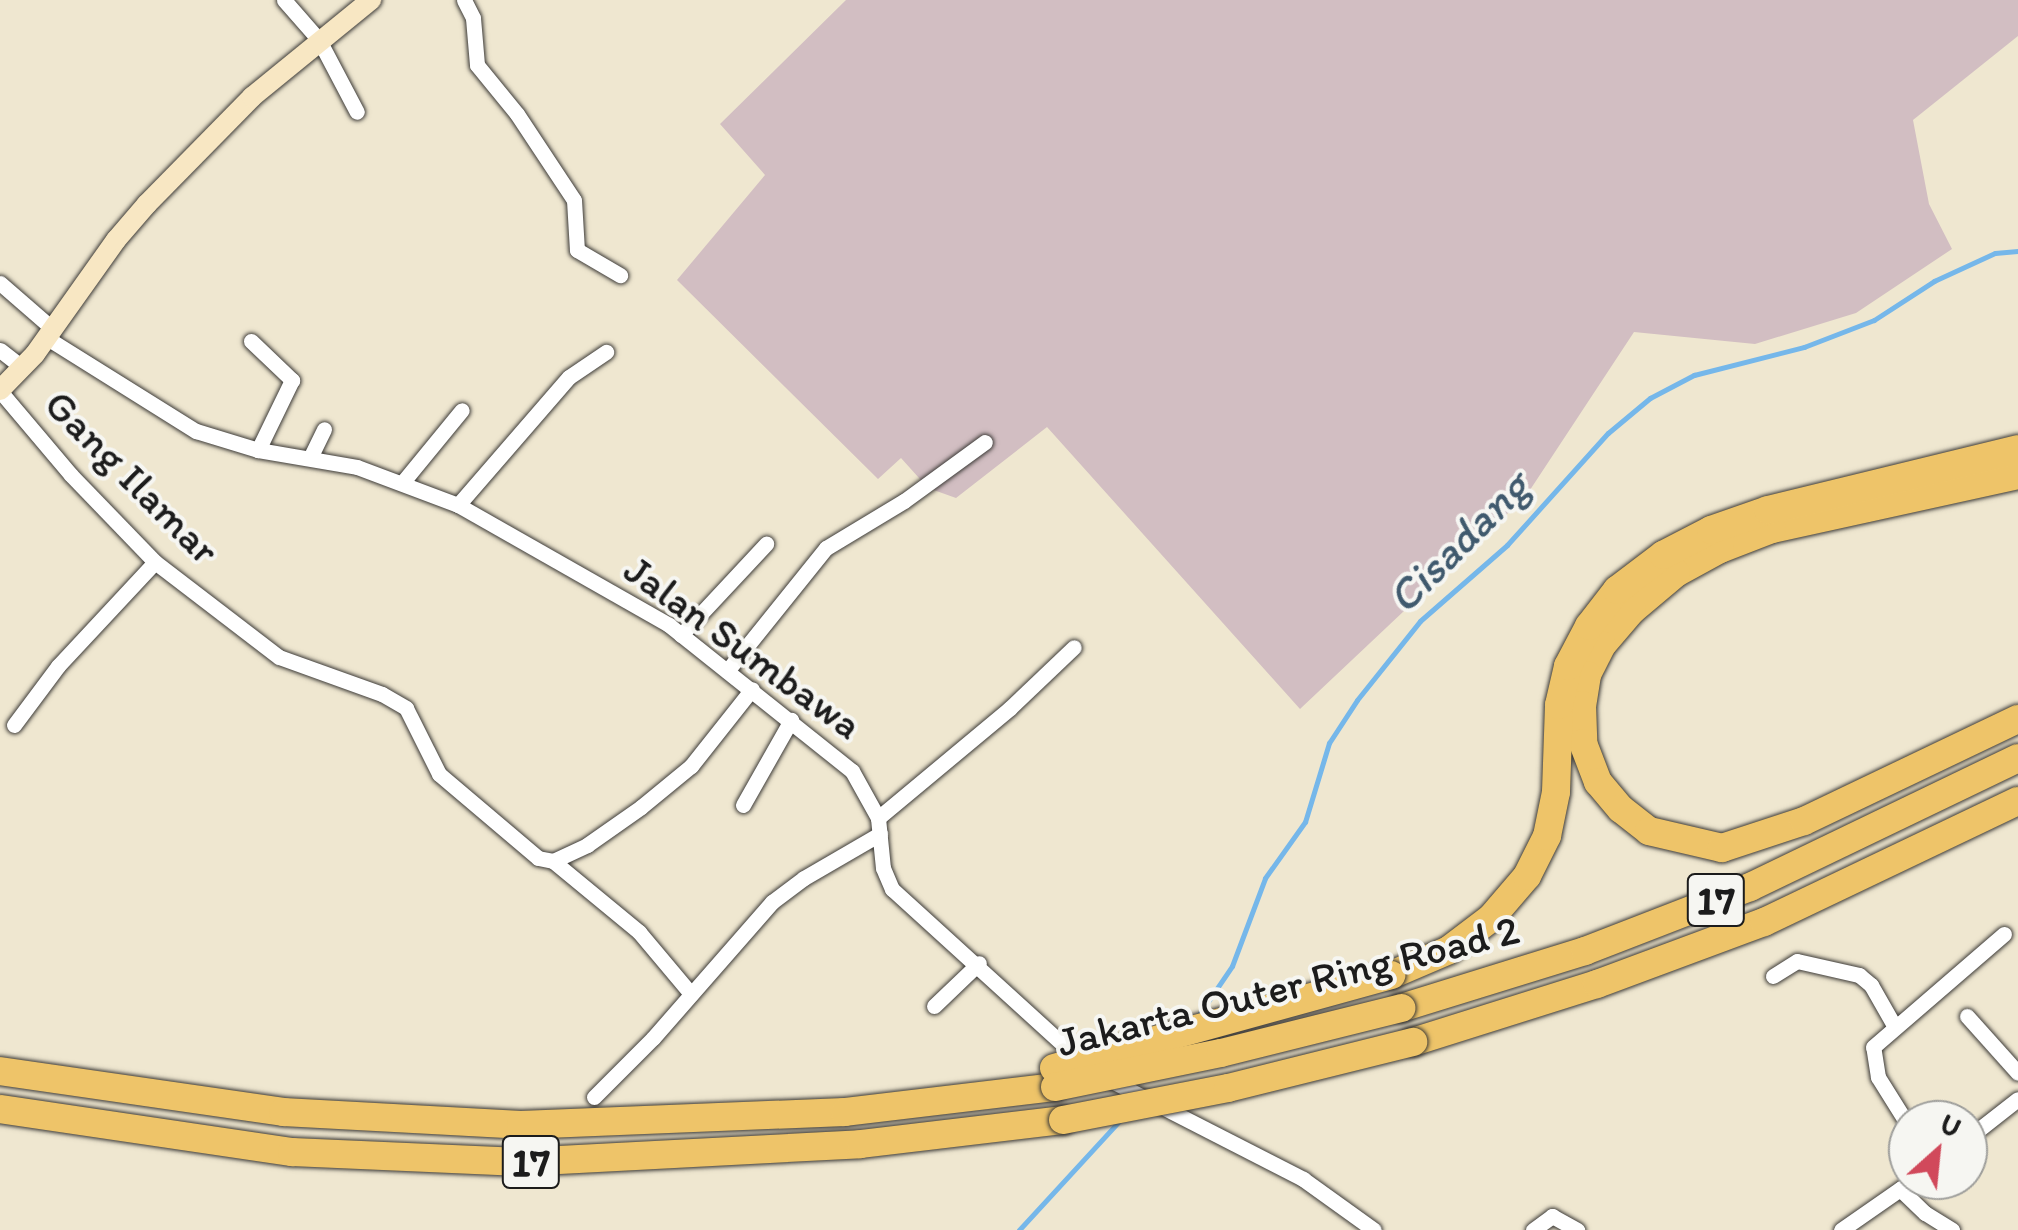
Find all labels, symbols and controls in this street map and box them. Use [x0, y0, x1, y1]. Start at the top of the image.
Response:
street label: Gang Ilamar [34, 379, 230, 575]
water label: Cisadang [1376, 460, 1540, 624]
street label: Jalan Sumbawa [615, 544, 871, 750]
road number: 17 [1686, 865, 1746, 935]
street label: Jakarta Outer Ring Road 2 [1052, 904, 1524, 1068]
north arrow [1888, 1100, 1988, 1200]
text: U [1935, 1106, 1967, 1144]
road number: 17 [501, 1127, 561, 1197]

